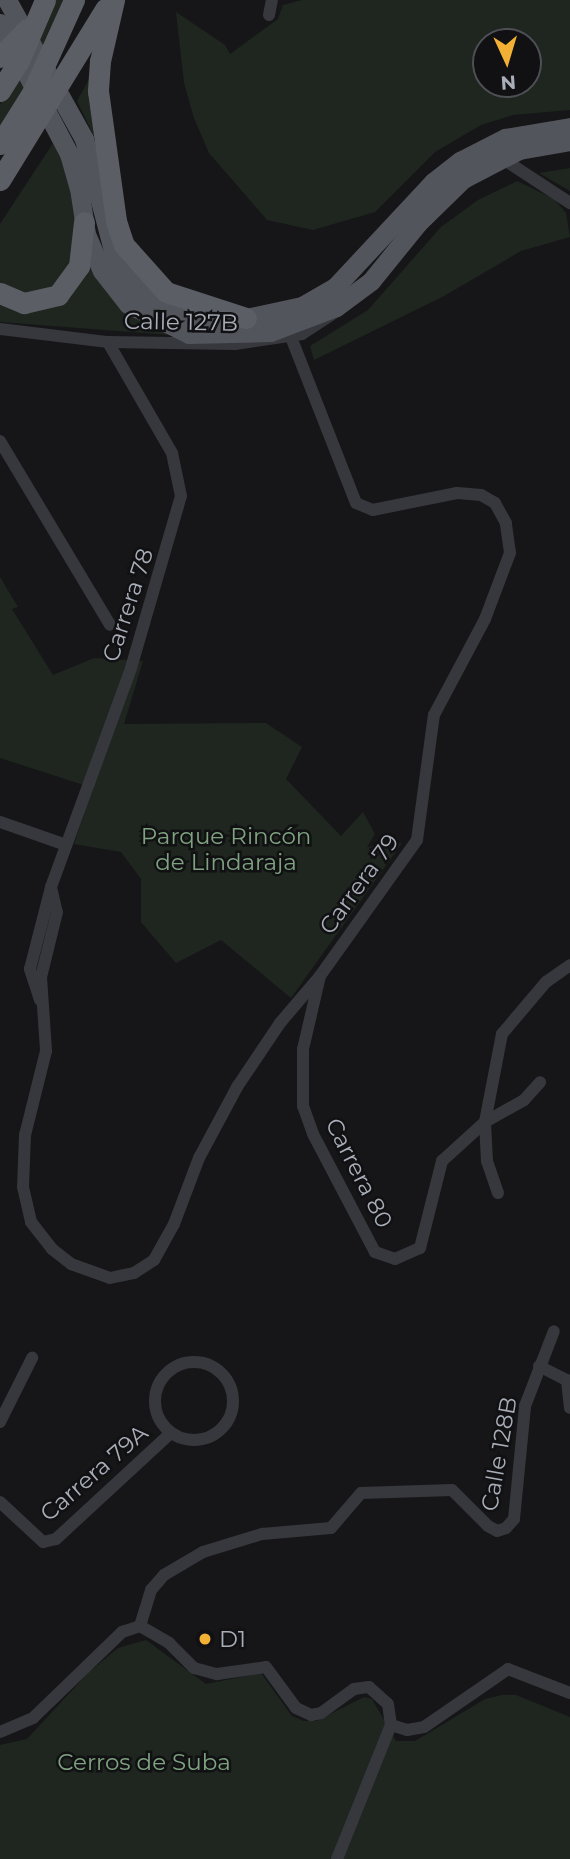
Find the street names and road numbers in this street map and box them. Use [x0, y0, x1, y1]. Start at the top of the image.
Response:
street label: Calle 127B [124, 307, 238, 337]
street label: Carrera 78 [97, 545, 159, 665]
street label: Carrera 79 [313, 829, 405, 939]
street label: Carrera 80 [320, 1114, 398, 1232]
street label: Calle 128B [475, 1395, 523, 1513]
street label: Carrera 79A [35, 1419, 153, 1527]

